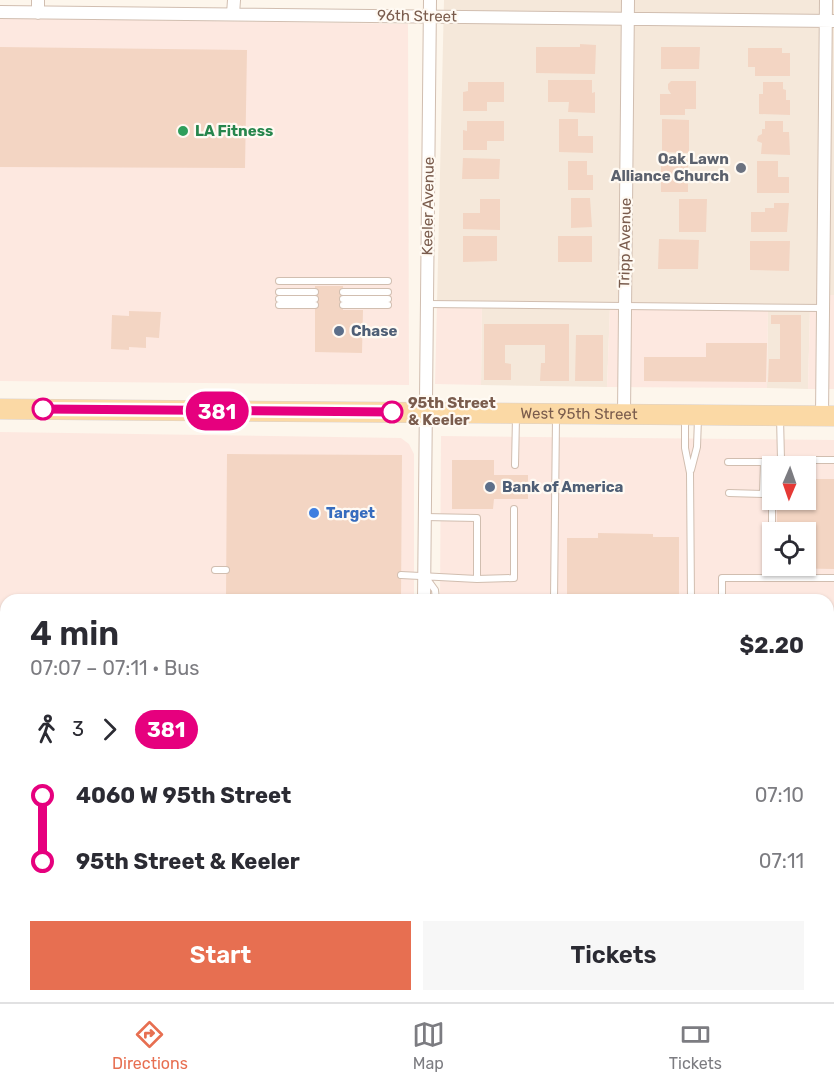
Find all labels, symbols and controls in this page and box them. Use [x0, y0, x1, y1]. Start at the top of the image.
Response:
street label: 96th Street [377, 6, 457, 26]
place label: LA Fitness [195, 122, 273, 140]
marker: LA Fitness [176, 124, 190, 138]
place label: Oak Lawn Alliance Church [611, 150, 729, 185]
street label: Keeler Avenue [418, 157, 438, 255]
marker: Oak Lawn Alliance Church [734, 161, 748, 175]
street label: Tripp Avenue [615, 198, 635, 288]
place label: Chase [351, 322, 397, 340]
marker: Chase [332, 324, 346, 338]
line badge: 381 [182, 392, 252, 430]
place label: 95th Street & Keeler [408, 394, 496, 429]
unlabelled marker [32, 398, 54, 420]
text: 381 [198, 399, 236, 424]
marker: 95th Street & Keeler [381, 401, 403, 423]
street label: West 95th Street [520, 404, 638, 423]
north arrow [762, 456, 816, 510]
map controls [762, 456, 816, 576]
place label: Bank of America [502, 478, 624, 496]
marker: Bank of America [483, 480, 497, 494]
place label: Target [326, 504, 375, 522]
marker: Target [307, 506, 321, 520]
button: locate [762, 522, 816, 576]
text: 4 min [30, 614, 119, 653]
text: $2.20 [739, 632, 804, 659]
text: 07:07 – 07:11 · Bus [30, 656, 200, 680]
icon: walk [30, 713, 63, 746]
icon: forward [93, 713, 126, 746]
text: 3 [72, 717, 84, 741]
text: 381 [147, 717, 186, 742]
text: 4060 W 95th Street [76, 782, 291, 809]
text: 07:10 [755, 783, 804, 807]
text: 95th Street & Keeler [76, 848, 300, 875]
text: 07:11 [759, 849, 804, 873]
button: Start [30, 921, 411, 990]
button: Tickets [423, 921, 804, 990]
tab: Directions [112, 1018, 188, 1073]
tab: Map [412, 1018, 445, 1073]
tab: Tickets [669, 1018, 722, 1073]

